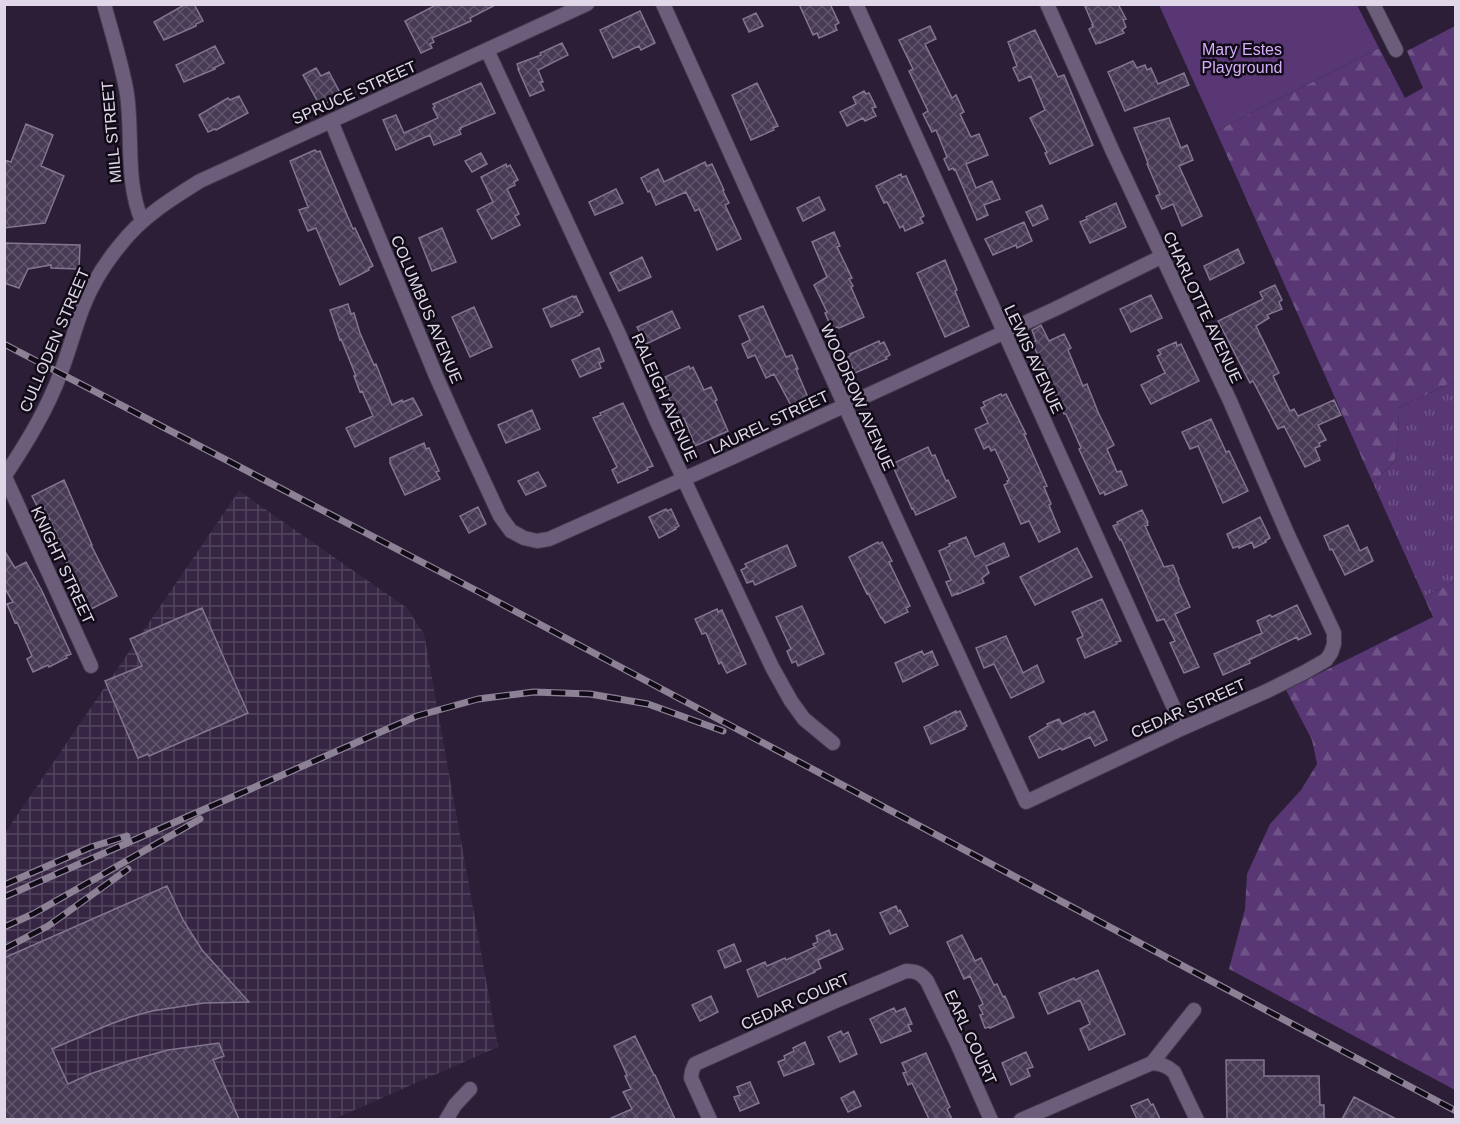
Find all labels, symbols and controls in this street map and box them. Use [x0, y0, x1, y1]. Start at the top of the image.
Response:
park label: Mary Estes Playground [1202, 41, 1282, 76]
street label: SPRUCE STREET [289, 57, 419, 128]
street label: MILL STREET [99, 80, 124, 184]
street label: CHARLOTTE AVENUE [1160, 229, 1245, 386]
street label: COLUMBUS AVENUE [388, 233, 465, 386]
street label: CULLODEN STREET [16, 265, 93, 415]
street label: LEWIS AVENUE [1001, 302, 1066, 416]
street label: WOODROW AVENUE [817, 321, 898, 473]
street label: RALEIGH AVENUE [629, 331, 700, 464]
street label: LAUREL STREET [707, 387, 832, 457]
street label: KNIGHT STREET [28, 504, 97, 627]
street label: CEDAR STREET [1128, 675, 1248, 741]
street label: CEDAR COURT [738, 970, 852, 1033]
street label: EARL COURT [941, 987, 1000, 1087]

